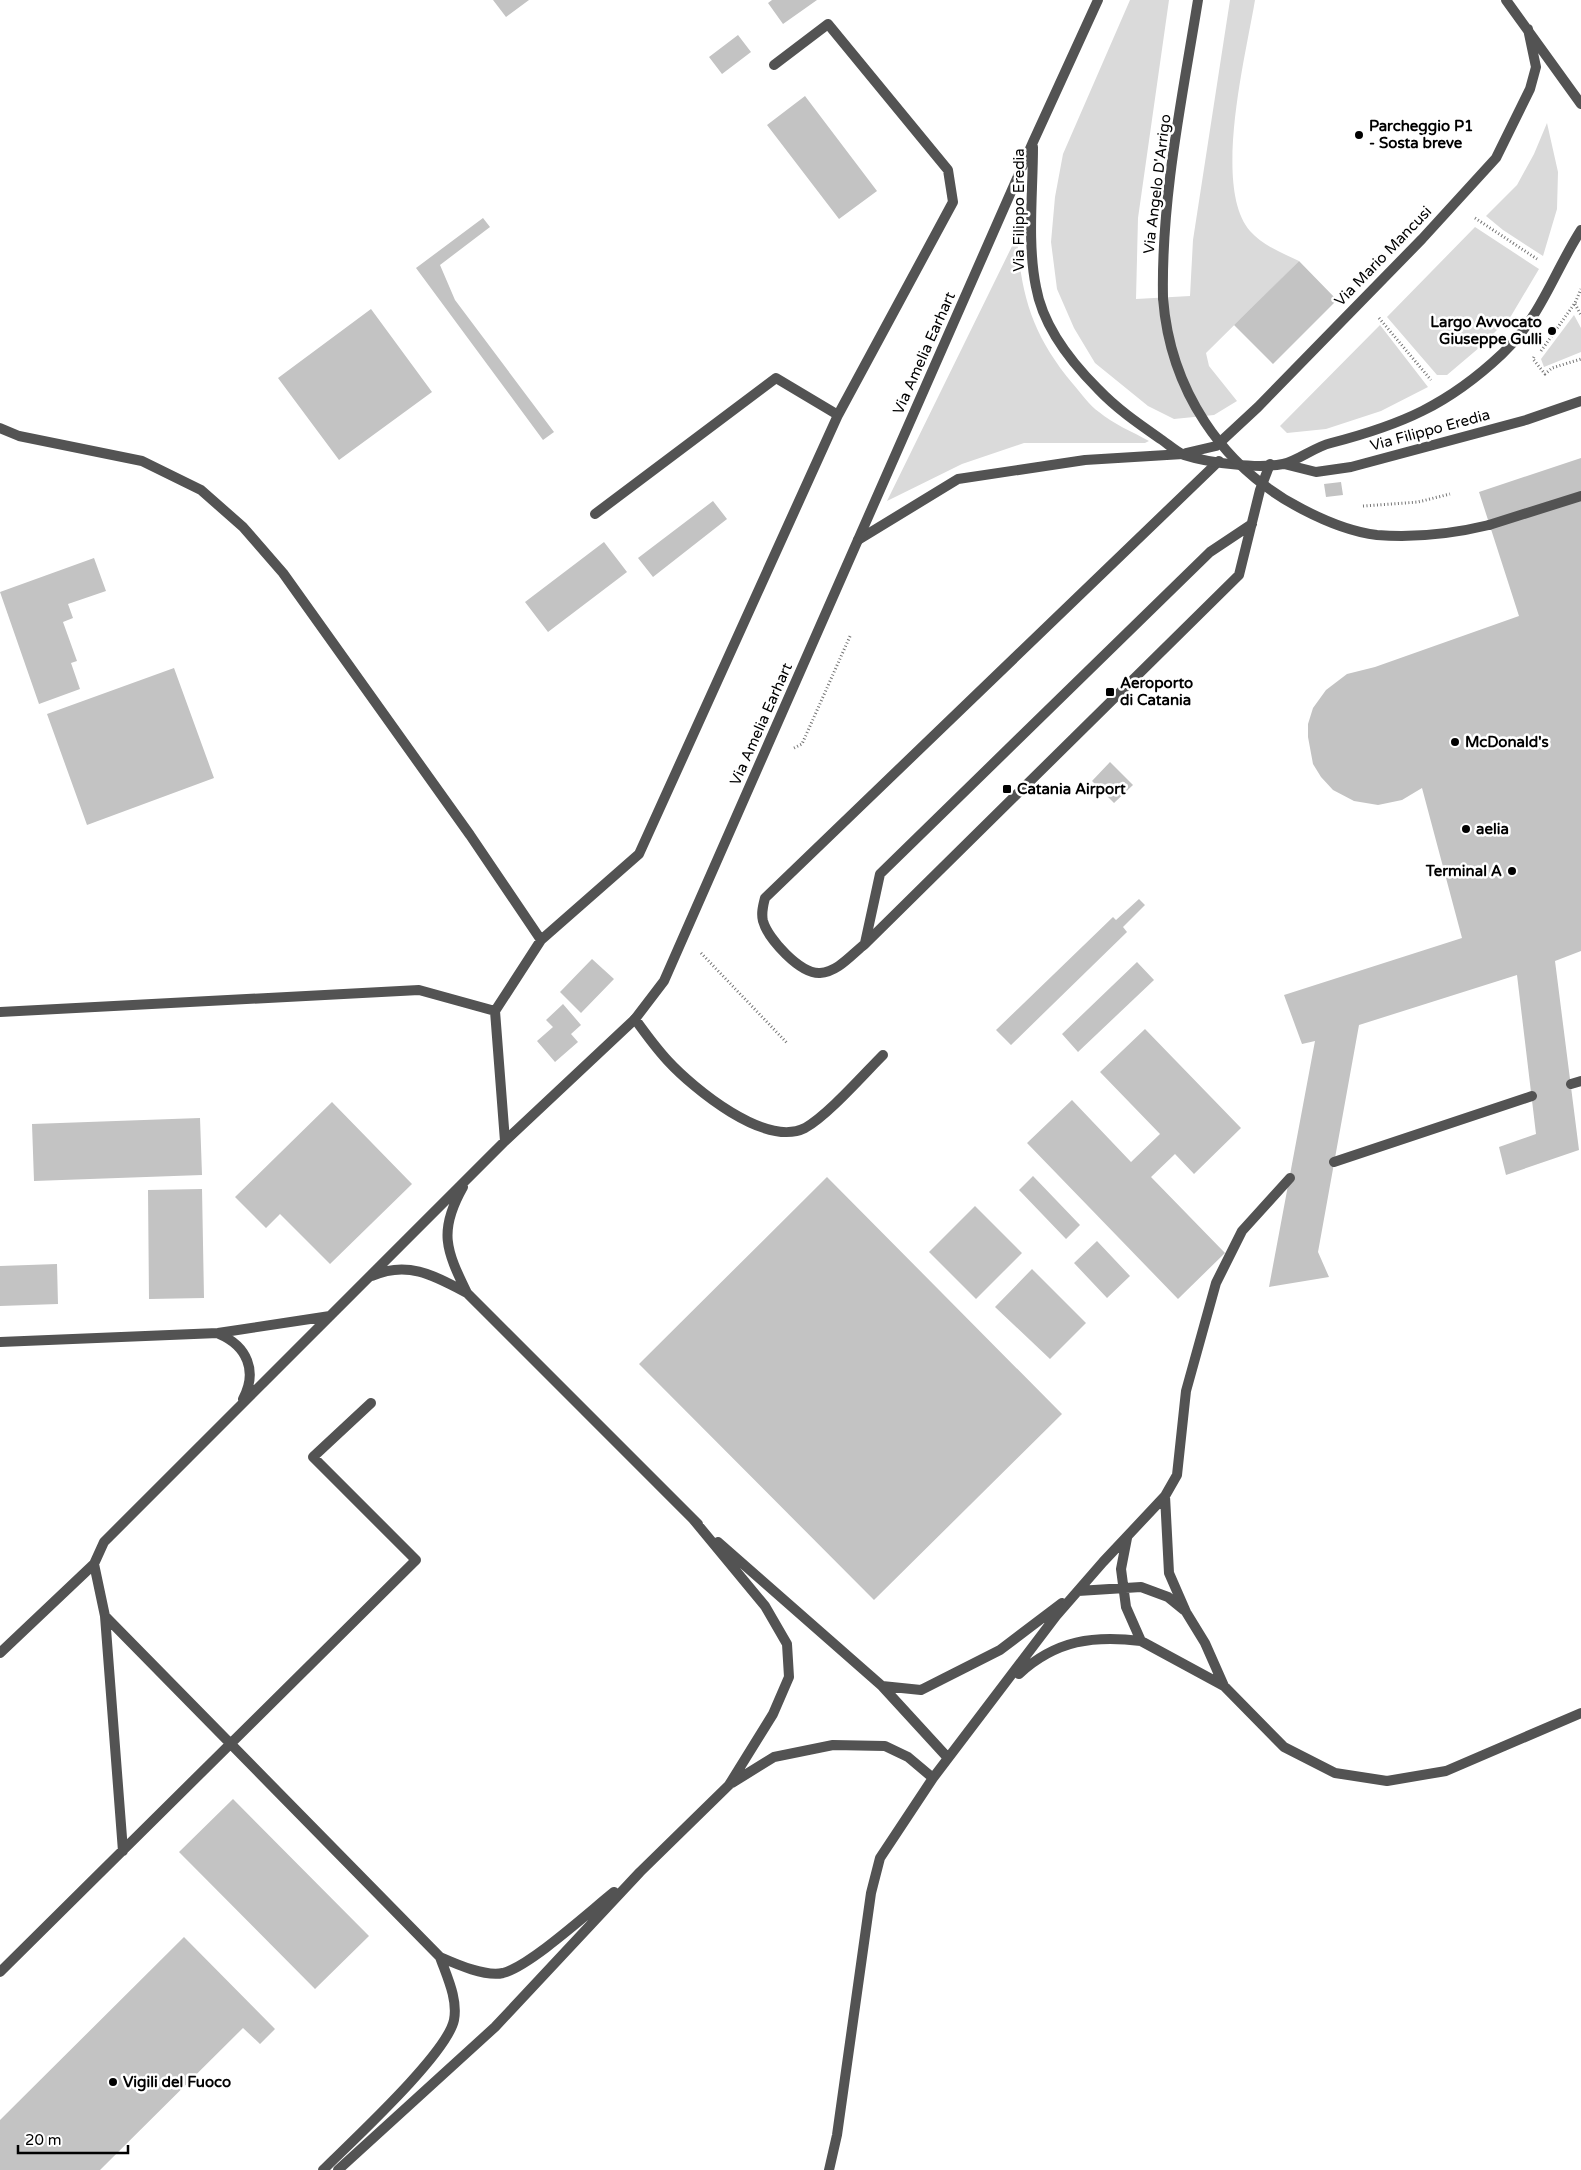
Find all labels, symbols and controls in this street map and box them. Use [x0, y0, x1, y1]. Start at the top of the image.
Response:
street label: Via Angelo D'Arrigo [1139, 113, 1175, 255]
place label: Parcheggio P1 - Sosta breve [1369, 117, 1473, 152]
marker: Parcheggio P1 - Sosta breve [1353, 129, 1365, 141]
street label: Via Filippo Eredia [1010, 148, 1028, 272]
street label: Via Mario Mancusi [1331, 202, 1435, 310]
street label: Via Amelia Earhart [889, 289, 959, 417]
place label: Largo Avvocato Giuseppe Gulli [1430, 313, 1542, 349]
marker: Largo Avvocato Giuseppe Gulli [1546, 325, 1558, 337]
street label: Via Filippo Eredia [1368, 405, 1492, 455]
street label: Via Amelia Earhart [726, 660, 796, 788]
place label: Aeroporto di Catania [1120, 674, 1193, 709]
marker: Aeroporto di Catania [1104, 686, 1116, 698]
place label: McDonald's [1465, 733, 1549, 751]
marker: McDonald's [1449, 736, 1461, 748]
place label: Catania Airport [1017, 780, 1126, 799]
marker: Catania Airport [1001, 783, 1013, 795]
place label: aelia [1476, 820, 1509, 838]
marker: aelia [1460, 823, 1472, 835]
place label: Terminal A [1425, 862, 1502, 880]
marker: Terminal A [1506, 865, 1518, 877]
place label: Vigili del Fuoco [123, 2073, 231, 2092]
marker: Vigili del Fuoco [107, 2076, 119, 2088]
scale bar [18, 2122, 128, 2154]
text: 20 m [25, 2131, 62, 2149]

